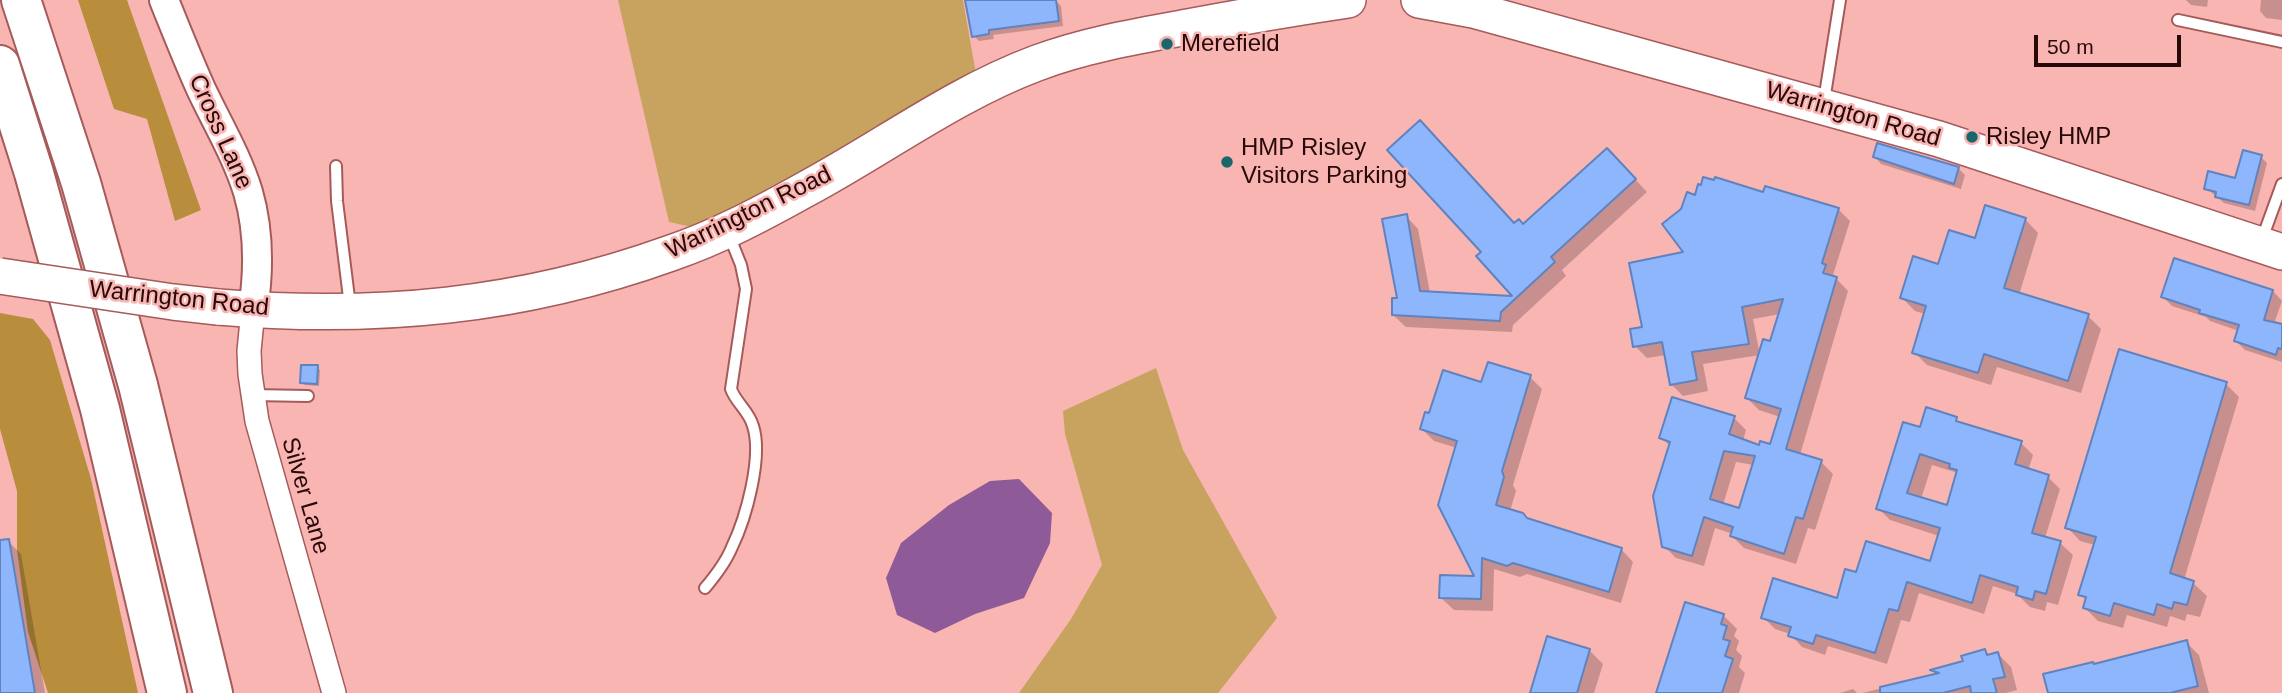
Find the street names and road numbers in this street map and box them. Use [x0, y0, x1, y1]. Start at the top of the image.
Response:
street label: Cross Lane [182, 70, 258, 194]
street label: Warrington Road [1762, 76, 1944, 154]
street label: Warrington Road [662, 160, 836, 266]
street label: Warrington Road [88, 275, 270, 323]
street label: Silver Lane [275, 434, 335, 558]

